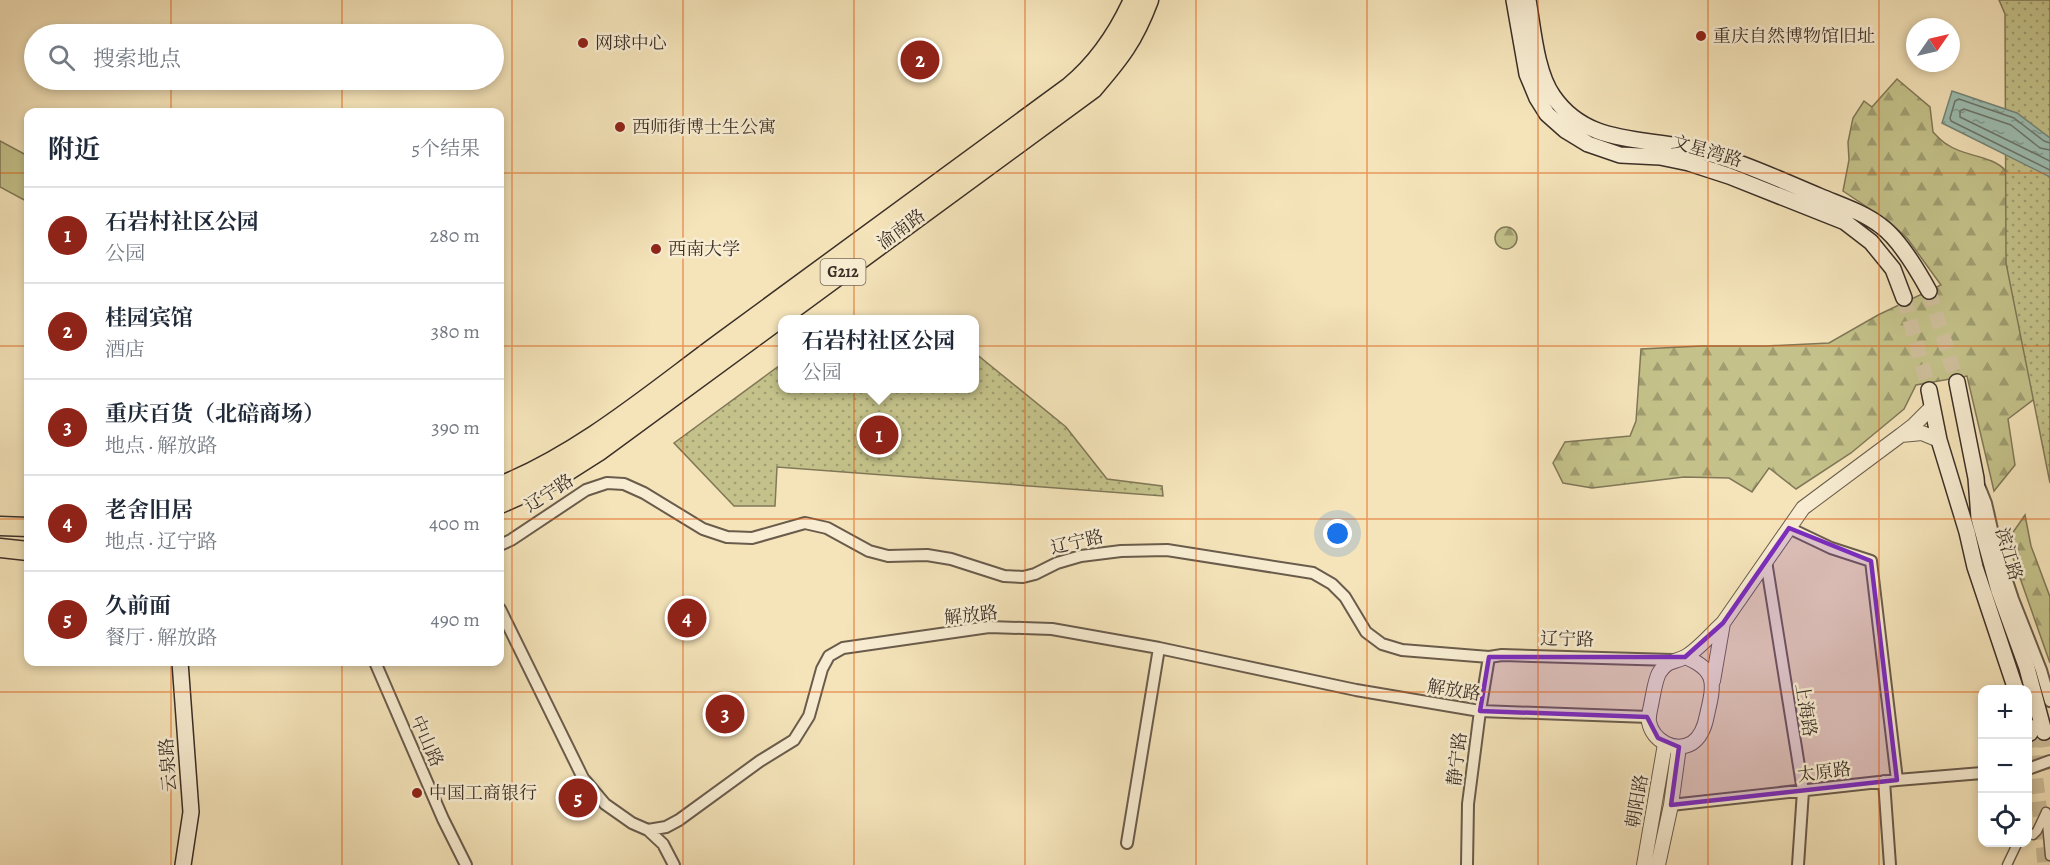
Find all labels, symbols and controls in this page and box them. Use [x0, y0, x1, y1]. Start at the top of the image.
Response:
north arrow [1906, 18, 1960, 72]
search box [24, 24, 504, 90]
place label: 重庆自然博物馆旧址 [1713, 24, 1875, 48]
marker: 重庆自然博物馆旧址 [1694, 29, 1708, 43]
place label: 网球中心 [595, 31, 667, 55]
marker: 网球中心 [576, 36, 590, 50]
pin: 2 [900, 38, 940, 82]
icon: search [45, 41, 78, 74]
text: 搜索地点 [93, 44, 181, 74]
place label: 西师街博士生公寓 [632, 115, 776, 139]
marker: 西师街博士生公寓 [613, 120, 627, 134]
street label: 文星湾路 [1669, 130, 1745, 172]
text: 附近 [48, 132, 100, 167]
text: 5个结果 [411, 135, 480, 162]
street label: 渝南路 [872, 203, 930, 255]
text: 石岩村社区公园 [105, 207, 259, 237]
text: 1 [64, 222, 71, 249]
text: 280 m [430, 222, 480, 249]
place label: 西南大学 [668, 237, 740, 261]
text: 公园 [105, 240, 145, 267]
marker: 西南大学 [649, 242, 663, 256]
road number: G212 [820, 259, 866, 285]
text: 桂园宾馆 [105, 303, 193, 333]
popup [778, 315, 979, 393]
text: 2 [63, 318, 72, 345]
text: 380 m [431, 318, 480, 345]
text: 石岩村社区公园 [801, 326, 956, 356]
text: 酒店 [105, 336, 145, 363]
text: 公园 [801, 359, 841, 386]
text: 重庆百货（北碚商场） [105, 399, 325, 429]
pin: 1 [860, 412, 898, 458]
text: 3 [63, 414, 72, 441]
text: 390 m [431, 414, 480, 441]
text: 地点 · 解放路 [105, 432, 217, 459]
street label: 辽宁路 [520, 468, 578, 518]
text: 老舍旧居 [105, 495, 193, 525]
text: 4 [63, 510, 72, 537]
text: 400 m [429, 510, 480, 537]
your location [1323, 519, 1352, 548]
street label: 辽宁路 [1048, 524, 1106, 560]
street label: 滨江路 [1990, 525, 2028, 583]
text: 地点 · 辽宁路 [105, 528, 217, 555]
text: 久前面 [105, 591, 171, 621]
pin: 4 [668, 596, 706, 640]
street label: 解放路 [943, 600, 999, 630]
text: 5 [63, 606, 72, 633]
text: 490 m [431, 606, 480, 633]
text: 餐厅 · 解放路 [105, 624, 217, 651]
street label: 辽宁路 [1540, 627, 1594, 651]
street label: 解放路 [1425, 674, 1483, 706]
street label: 上海路 [1790, 681, 1822, 739]
map controls [1978, 685, 2032, 847]
button: + [1978, 685, 2032, 739]
pin: 3 [706, 692, 744, 736]
street label: 中山路 [405, 711, 449, 771]
street label: 静宁路 [1442, 731, 1472, 787]
street label: 云泉路 [154, 737, 182, 793]
button: − [1978, 739, 2032, 793]
street label: 太原路 [1796, 757, 1852, 787]
street label: 朝阳路 [1620, 772, 1654, 830]
pin: 5 [558, 776, 598, 820]
place label: 中国工商银行 [429, 781, 537, 805]
marker: 中国工商银行 [410, 786, 424, 800]
button: locate [1978, 793, 2032, 847]

